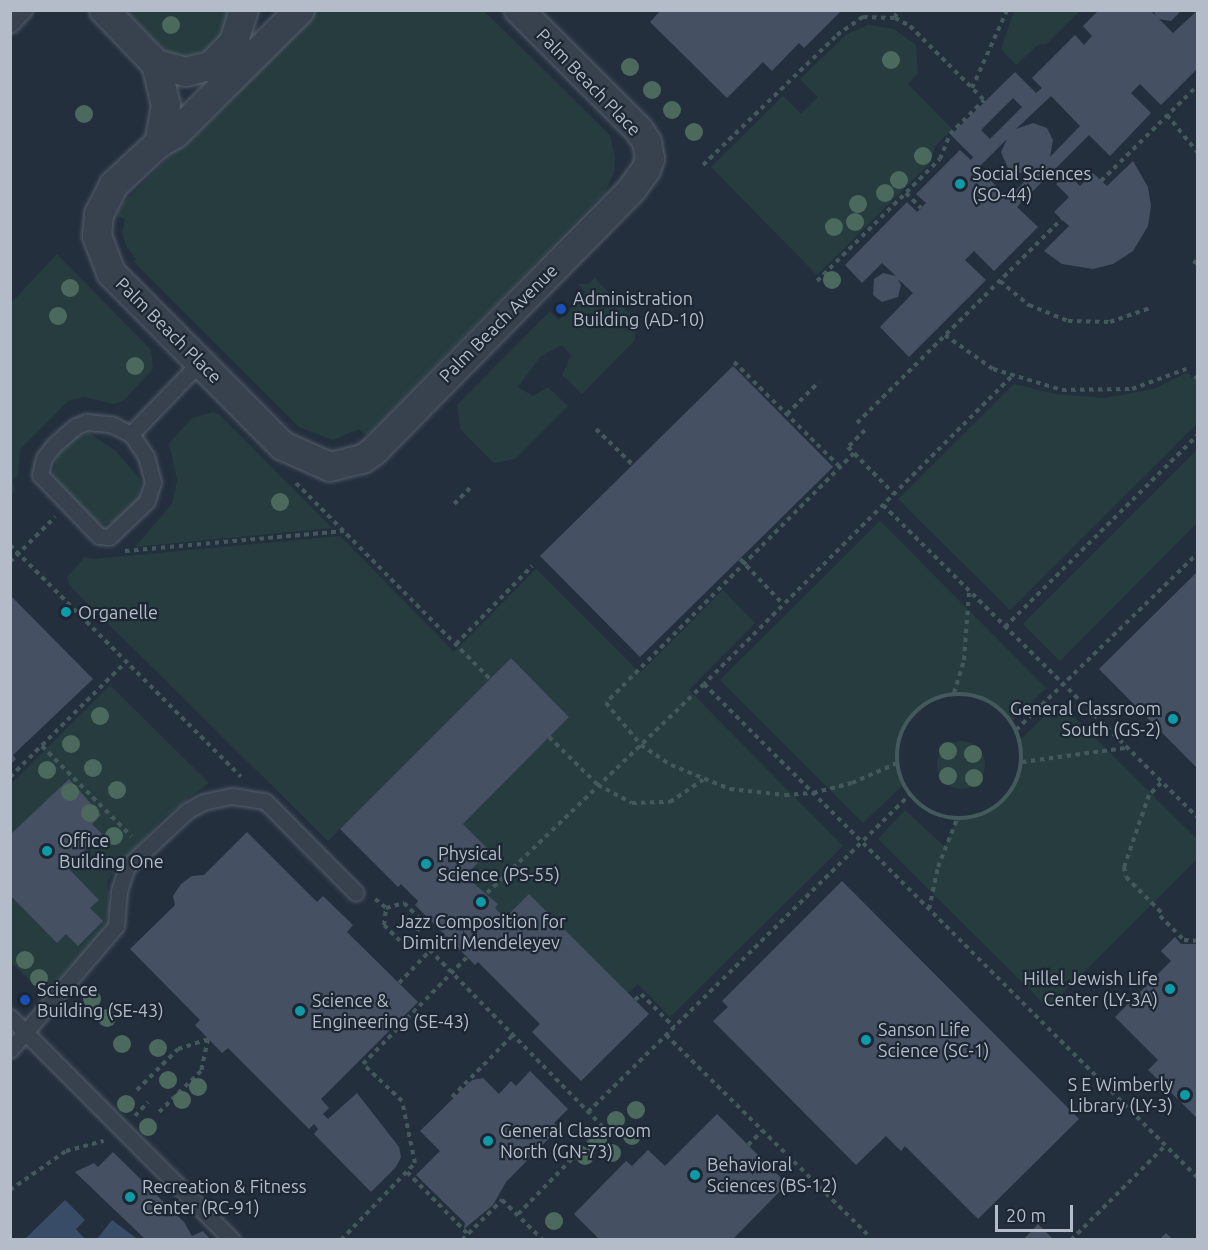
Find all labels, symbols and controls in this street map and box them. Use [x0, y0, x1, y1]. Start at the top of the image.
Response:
street label: Palm Beach Place [532, 24, 646, 140]
place label: Social Sciences (SO-44) [972, 163, 1091, 206]
marker: Social Sciences (SO-44) [953, 177, 967, 191]
street label: Palm Beach Avenue [434, 259, 562, 387]
street label: Palm Beach Place [112, 273, 226, 387]
place label: Administration Building (AD-10) [573, 288, 705, 330]
marker: Administration Building (AD-10) [554, 302, 568, 316]
place label: Organelle [78, 601, 158, 623]
marker: Organelle [59, 605, 73, 619]
place label: General Classroom South (GS-2) [1010, 698, 1161, 740]
marker: General Classroom South (GS-2) [1166, 712, 1180, 726]
place label: Office Building One [59, 830, 164, 872]
place label: Physical Science (PS-55) [438, 843, 560, 886]
marker: Office Building One [40, 844, 54, 858]
marker: Physical Science (PS-55) [419, 857, 433, 871]
marker: Jazz Composition for Dimitri Mendeleyev [474, 895, 488, 909]
place label: Jazz Composition for Dimitri Mendeleyev [396, 911, 566, 954]
place label: Hillel Jewish Life Center (LY-3A) [1023, 968, 1158, 1010]
place label: Science Building (SE-43) [37, 979, 164, 1022]
marker: Hillel Jewish Life Center (LY-3A) [1163, 982, 1177, 996]
place label: Science & Engineering (SE-43) [312, 990, 469, 1032]
marker: Science Building (SE-43) [18, 993, 32, 1007]
marker: Science & Engineering (SE-43) [293, 1004, 307, 1018]
place label: Sanson Life Science (SC-1) [878, 1019, 989, 1062]
marker: Sanson Life Science (SC-1) [859, 1033, 873, 1047]
place label: S E Wimberly Library (LY-3) [1068, 1074, 1173, 1116]
marker: S E Wimberly Library (LY-3) [1178, 1088, 1192, 1102]
place label: General Classroom North (GN-73) [500, 1120, 651, 1162]
marker: General Classroom North (GN-73) [481, 1134, 495, 1148]
place label: Behavioral Sciences (BS-12) [707, 1154, 837, 1196]
marker: Behavioral Sciences (BS-12) [688, 1168, 702, 1182]
place label: Recreation & Fitness Center (RC-91) [142, 1176, 307, 1218]
marker: Recreation & Fitness Center (RC-91) [123, 1190, 137, 1204]
scale bar [998, 1193, 1076, 1231]
text: 20 m [1006, 1205, 1046, 1225]

